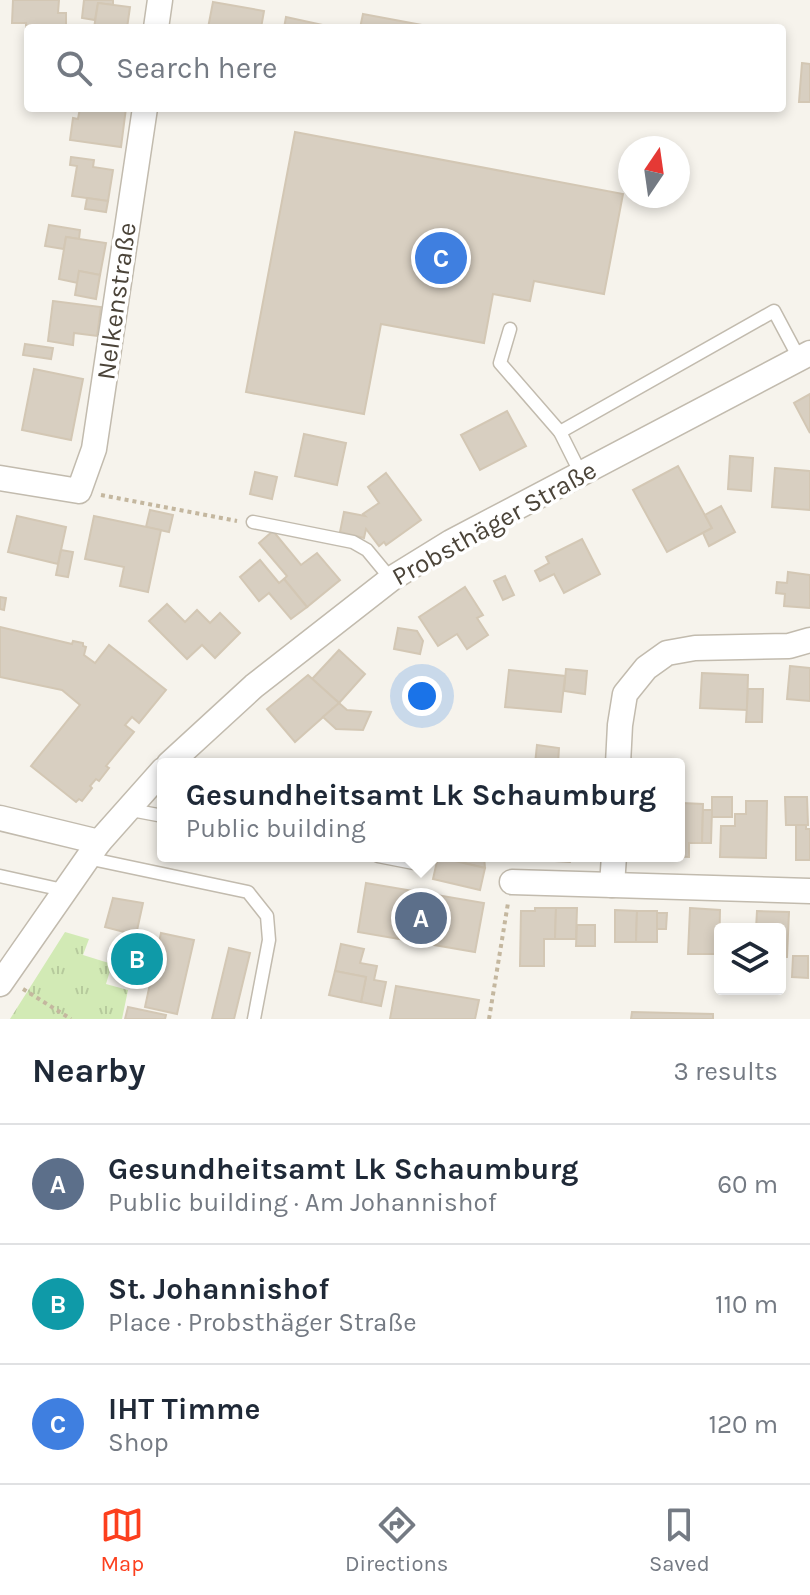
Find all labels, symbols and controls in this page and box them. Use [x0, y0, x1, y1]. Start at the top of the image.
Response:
search box [24, 24, 786, 112]
icon: search [52, 46, 96, 90]
text: Search here [116, 50, 277, 86]
north arrow [618, 136, 690, 208]
street label: Nelkenstraße [90, 220, 143, 382]
pin: C [415, 228, 467, 288]
street label: Probsthäger Straße [387, 454, 602, 592]
your location [402, 676, 442, 716]
popup [157, 758, 685, 862]
text: Gesundheitsamt Lk Schaumburg [186, 777, 656, 813]
text: Public building [186, 813, 366, 844]
pin: A [395, 888, 447, 948]
map controls [714, 923, 786, 995]
button: layers [714, 923, 786, 995]
pin: B [111, 929, 163, 989]
text: Nearby [32, 1051, 146, 1091]
text: 3 results [674, 1056, 778, 1087]
text: Gesundheitsamt Lk Schaumburg [108, 1151, 578, 1187]
text: A [50, 1169, 66, 1200]
text: 60 m [717, 1169, 778, 1200]
text: Public building · Am Johannishof [108, 1187, 497, 1218]
text: St. Johannishof [108, 1271, 329, 1307]
text: B [50, 1289, 66, 1320]
text: 110 m [715, 1289, 778, 1320]
text: Place · Probsthäger Straße [108, 1307, 417, 1338]
text: IHT Timme [108, 1391, 260, 1427]
text: C [50, 1409, 66, 1440]
text: 120 m [708, 1409, 778, 1440]
text: Shop [108, 1427, 169, 1458]
tab: Map [100, 1503, 144, 1577]
tab: Directions [345, 1503, 448, 1577]
tab: Saved [649, 1503, 710, 1577]

